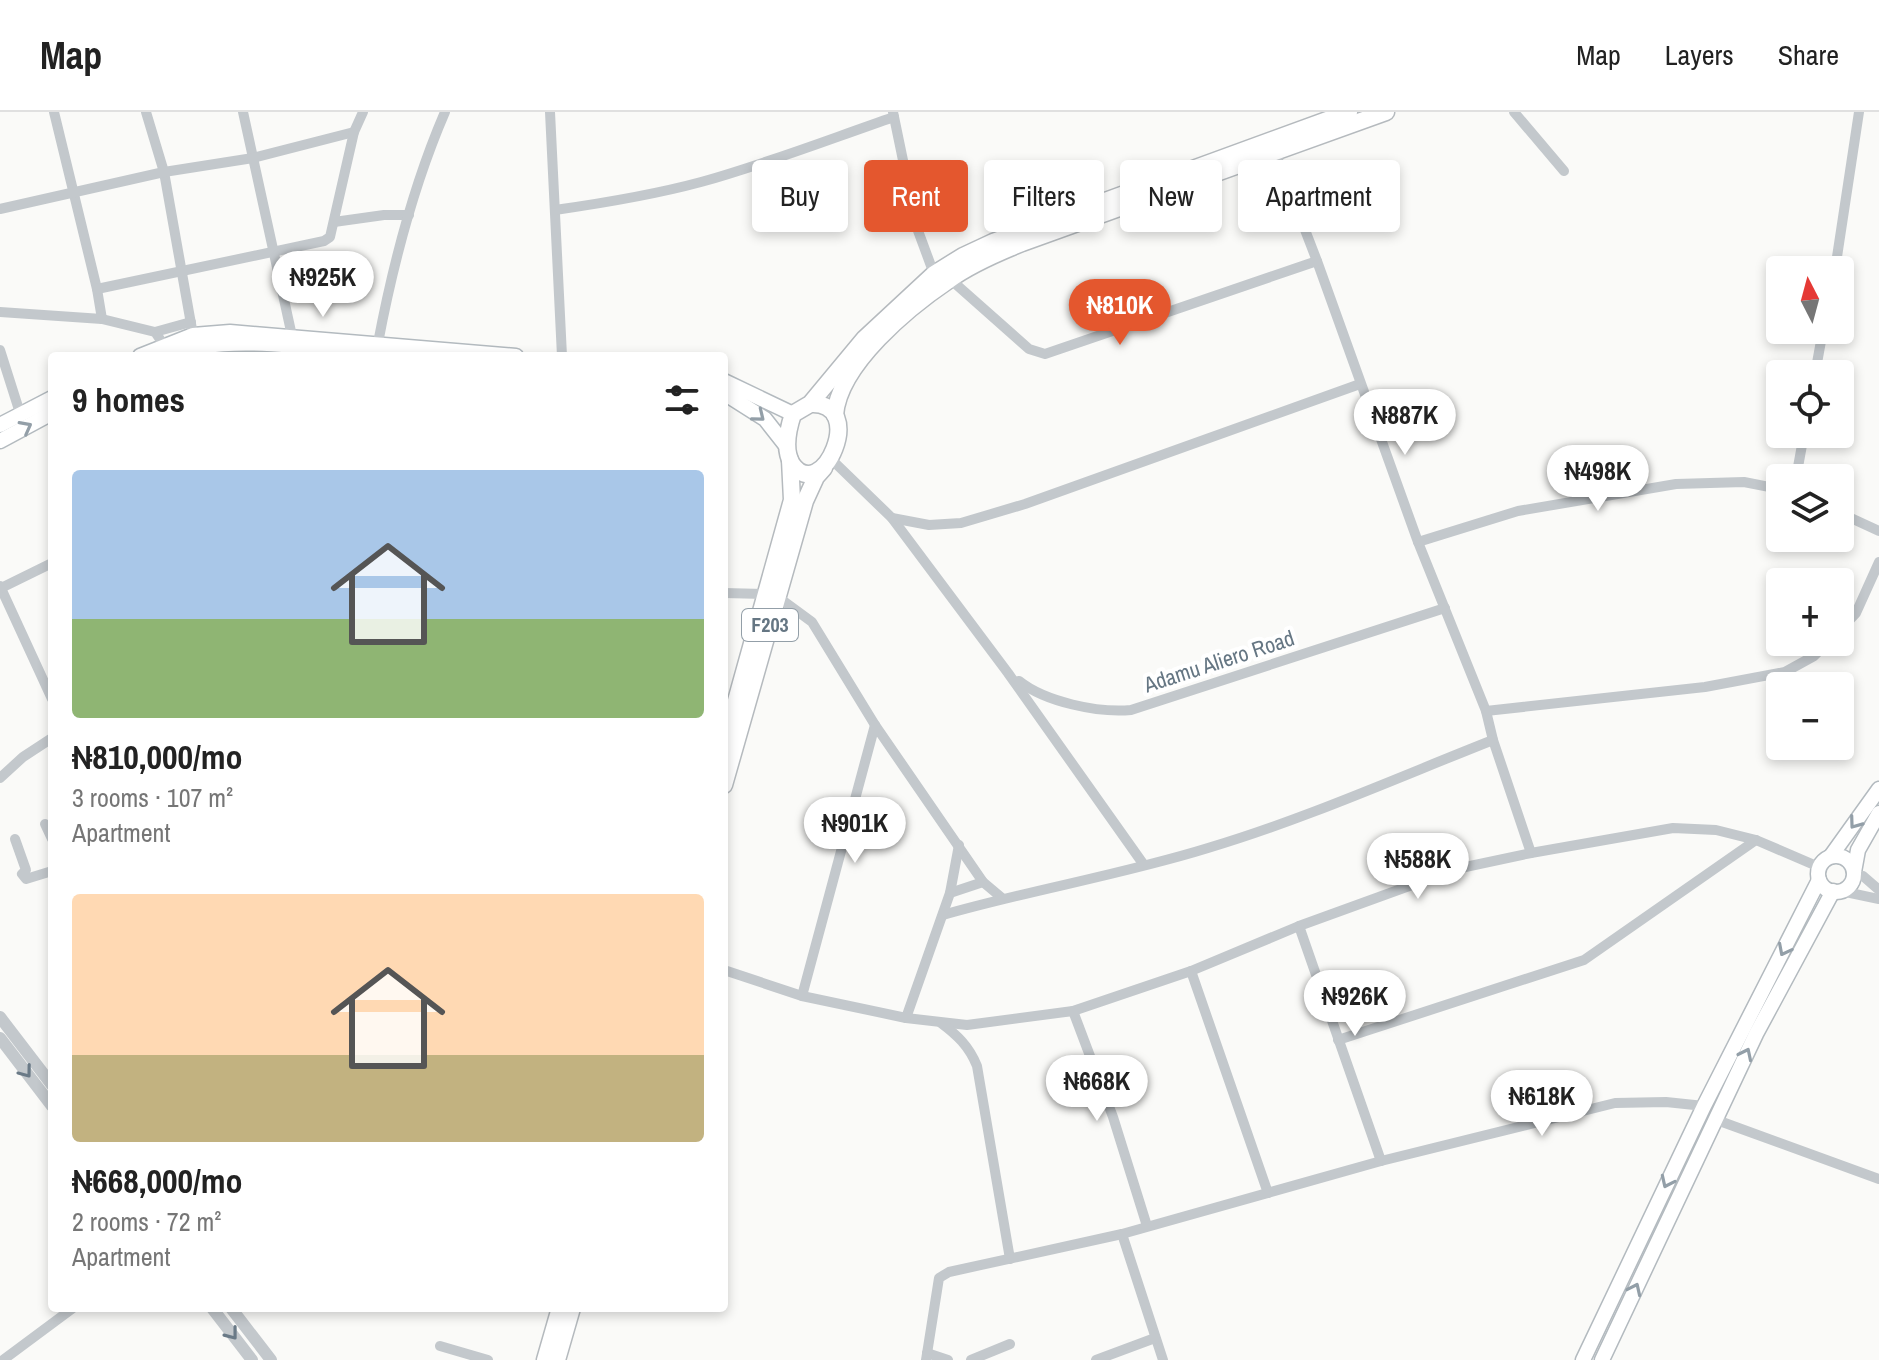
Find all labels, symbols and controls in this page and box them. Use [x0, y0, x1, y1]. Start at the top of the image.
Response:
text: Map [40, 30, 102, 81]
text: Map [1576, 36, 1621, 74]
text: Layers [1665, 36, 1734, 74]
text: Share [1778, 36, 1839, 74]
chip: Buy [752, 160, 848, 232]
chip: Rent [864, 160, 968, 232]
chip: Filters [984, 160, 1104, 232]
chip: New [1120, 160, 1222, 232]
chip: Apartment [1238, 160, 1400, 232]
pin: ₦925K [267, 251, 379, 319]
north arrow [1766, 256, 1854, 344]
map controls [1766, 256, 1854, 760]
text: ₦925K [290, 259, 356, 294]
pin: ₦810K [1064, 279, 1176, 347]
text: ₦810K [1087, 287, 1153, 322]
button: locate [1766, 360, 1854, 448]
text: 9 homes [72, 377, 185, 423]
icon: filters [660, 378, 704, 422]
pin: ₦887K [1349, 389, 1461, 457]
text: ₦887K [1372, 397, 1438, 432]
one-way arrow [750, 406, 764, 421]
one-way arrow [18, 422, 32, 437]
pin: ₦498K [1542, 445, 1654, 513]
text: ₦498K [1565, 453, 1631, 488]
button: layers [1766, 464, 1854, 552]
icon: home [316, 522, 460, 666]
button: + [1766, 568, 1854, 656]
road number: F203 [742, 609, 798, 641]
street label: Adamu Aliero Road [1139, 623, 1298, 700]
button: − [1766, 672, 1854, 760]
text: ₦810,000/mo [72, 734, 242, 780]
text: 3 rooms · 107 m² [72, 780, 233, 815]
pin: ₦901K [799, 797, 911, 865]
text: ₦901K [822, 805, 888, 840]
one-way arrow [1850, 814, 1865, 828]
text: Apartment [72, 815, 170, 850]
pin: ₦588K [1362, 833, 1474, 901]
text: ₦588K [1385, 841, 1451, 876]
one-way arrow [1778, 941, 1793, 956]
icon: home [316, 946, 460, 1090]
pin: ₦926K [1299, 970, 1411, 1038]
text: ₦926K [1322, 978, 1388, 1013]
one-way arrow [1736, 1048, 1752, 1063]
pin: ₦668K [1041, 1055, 1153, 1123]
one-way arrow [16, 1063, 30, 1078]
text: ₦668K [1064, 1063, 1130, 1098]
pin: ₦618K [1486, 1070, 1598, 1138]
text: ₦618K [1509, 1078, 1575, 1113]
text: ₦668,000/mo [72, 1158, 242, 1204]
one-way arrow [1661, 1174, 1677, 1189]
text: 2 rooms · 72 m² [72, 1204, 221, 1239]
text: Apartment [72, 1239, 170, 1274]
one-way arrow [1625, 1283, 1641, 1298]
one-way arrow [223, 1325, 237, 1340]

